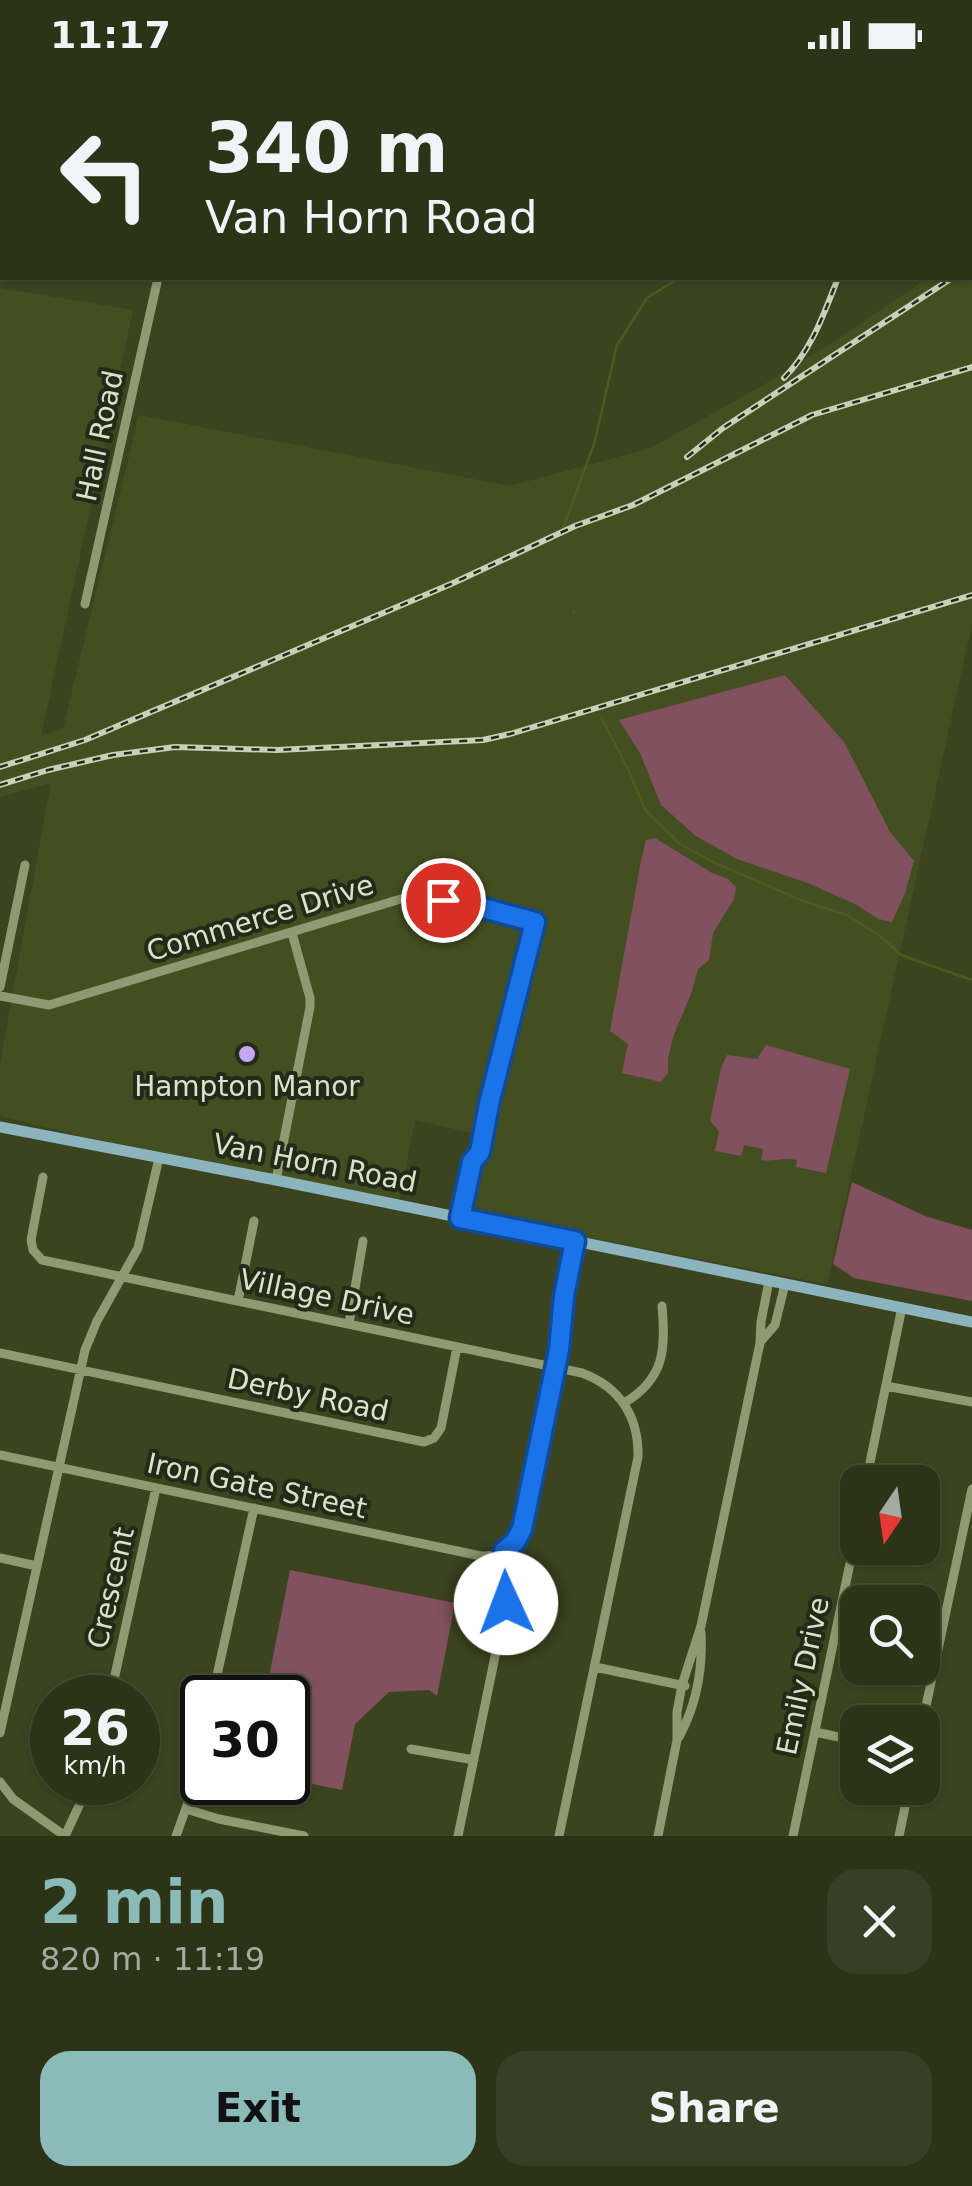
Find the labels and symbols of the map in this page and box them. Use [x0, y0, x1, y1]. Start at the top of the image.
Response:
street label: Hall Road [70, 368, 130, 504]
pin [401, 858, 486, 943]
street label: Commerce Drive [143, 868, 377, 968]
marker: Hampton Manor [236, 1043, 258, 1065]
place label: Hampton Manor [134, 1070, 360, 1103]
street label: Van Horn Road [210, 1127, 420, 1199]
street label: Village Drive [237, 1262, 417, 1332]
street label: Derby Road [224, 1362, 392, 1428]
street label: Iron Gate Street [144, 1447, 370, 1525]
north arrow [840, 1465, 940, 1565]
street label: Crescent [81, 1524, 141, 1652]
position arrow [454, 1551, 558, 1655]
street label: Emily Drive [770, 1594, 836, 1758]
speed limit sign: 30 [180, 1675, 310, 1805]

